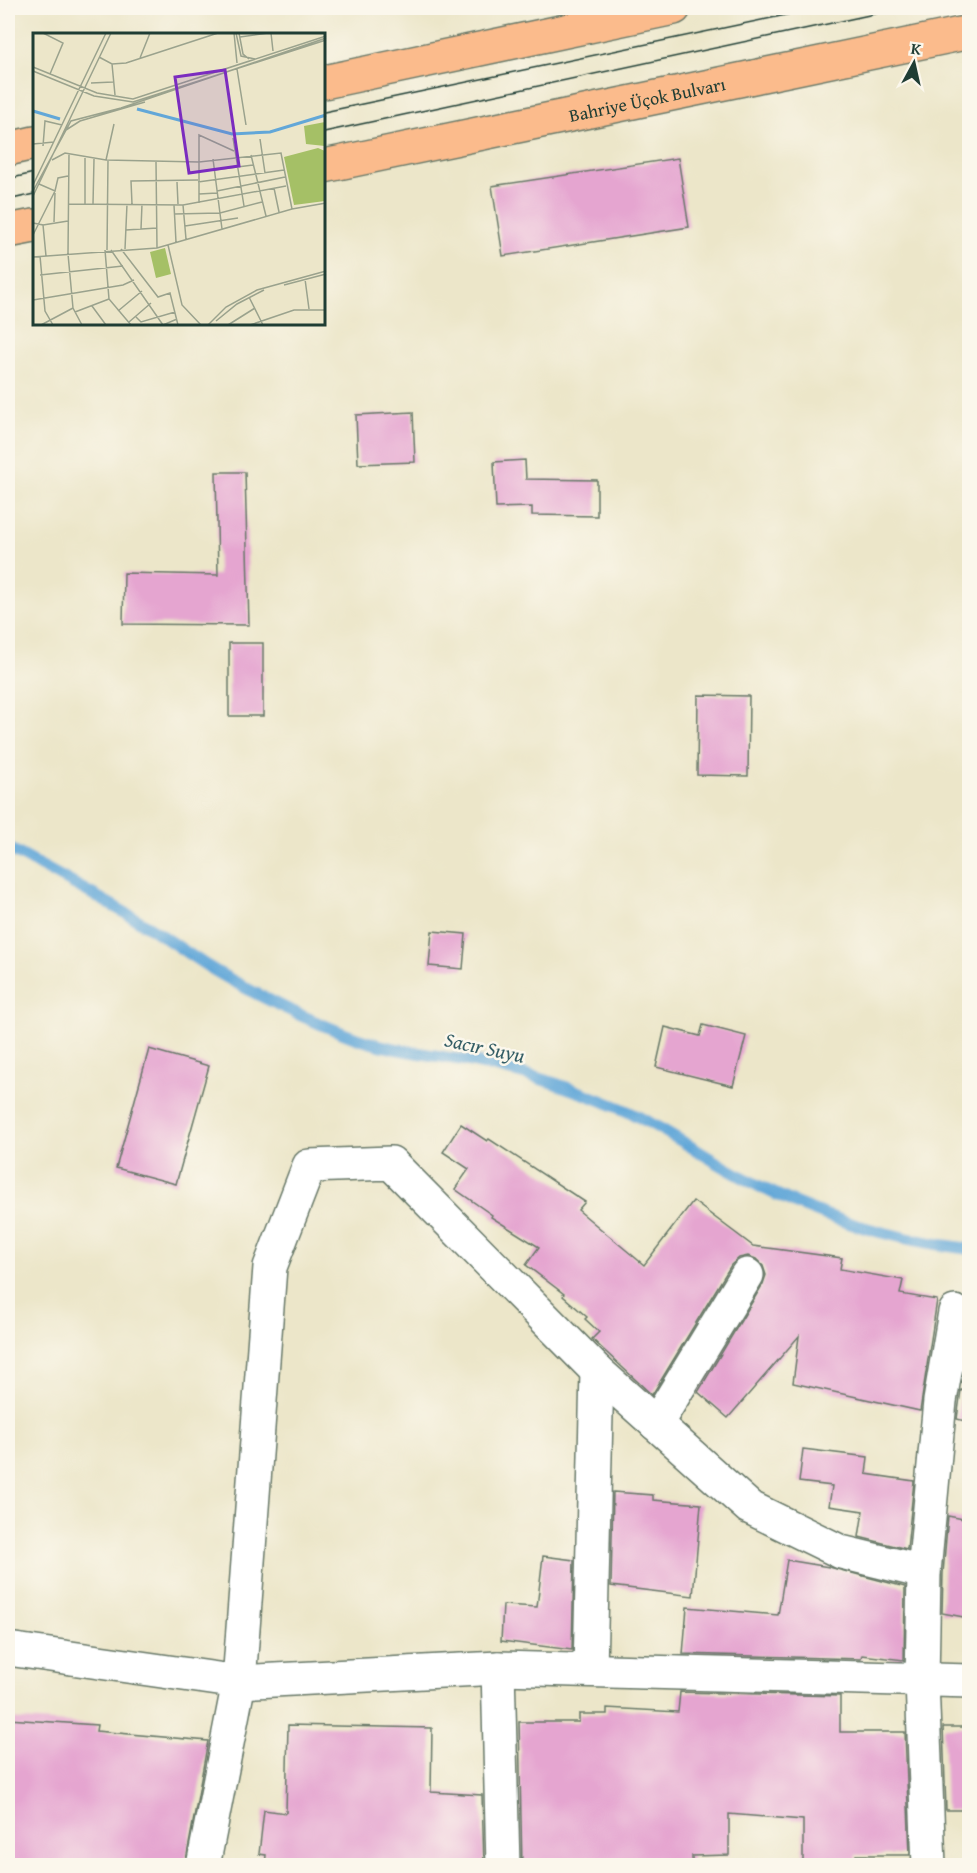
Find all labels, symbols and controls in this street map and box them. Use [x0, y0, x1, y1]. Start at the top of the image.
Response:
inset map [33, 33, 326, 326]
north arrow [884, 33, 944, 93]
text: K [909, 36, 924, 61]
street label: Bahriye Üçok Bulvarı [566, 70, 728, 128]
water label: Sacır Suyu [442, 1024, 528, 1070]

